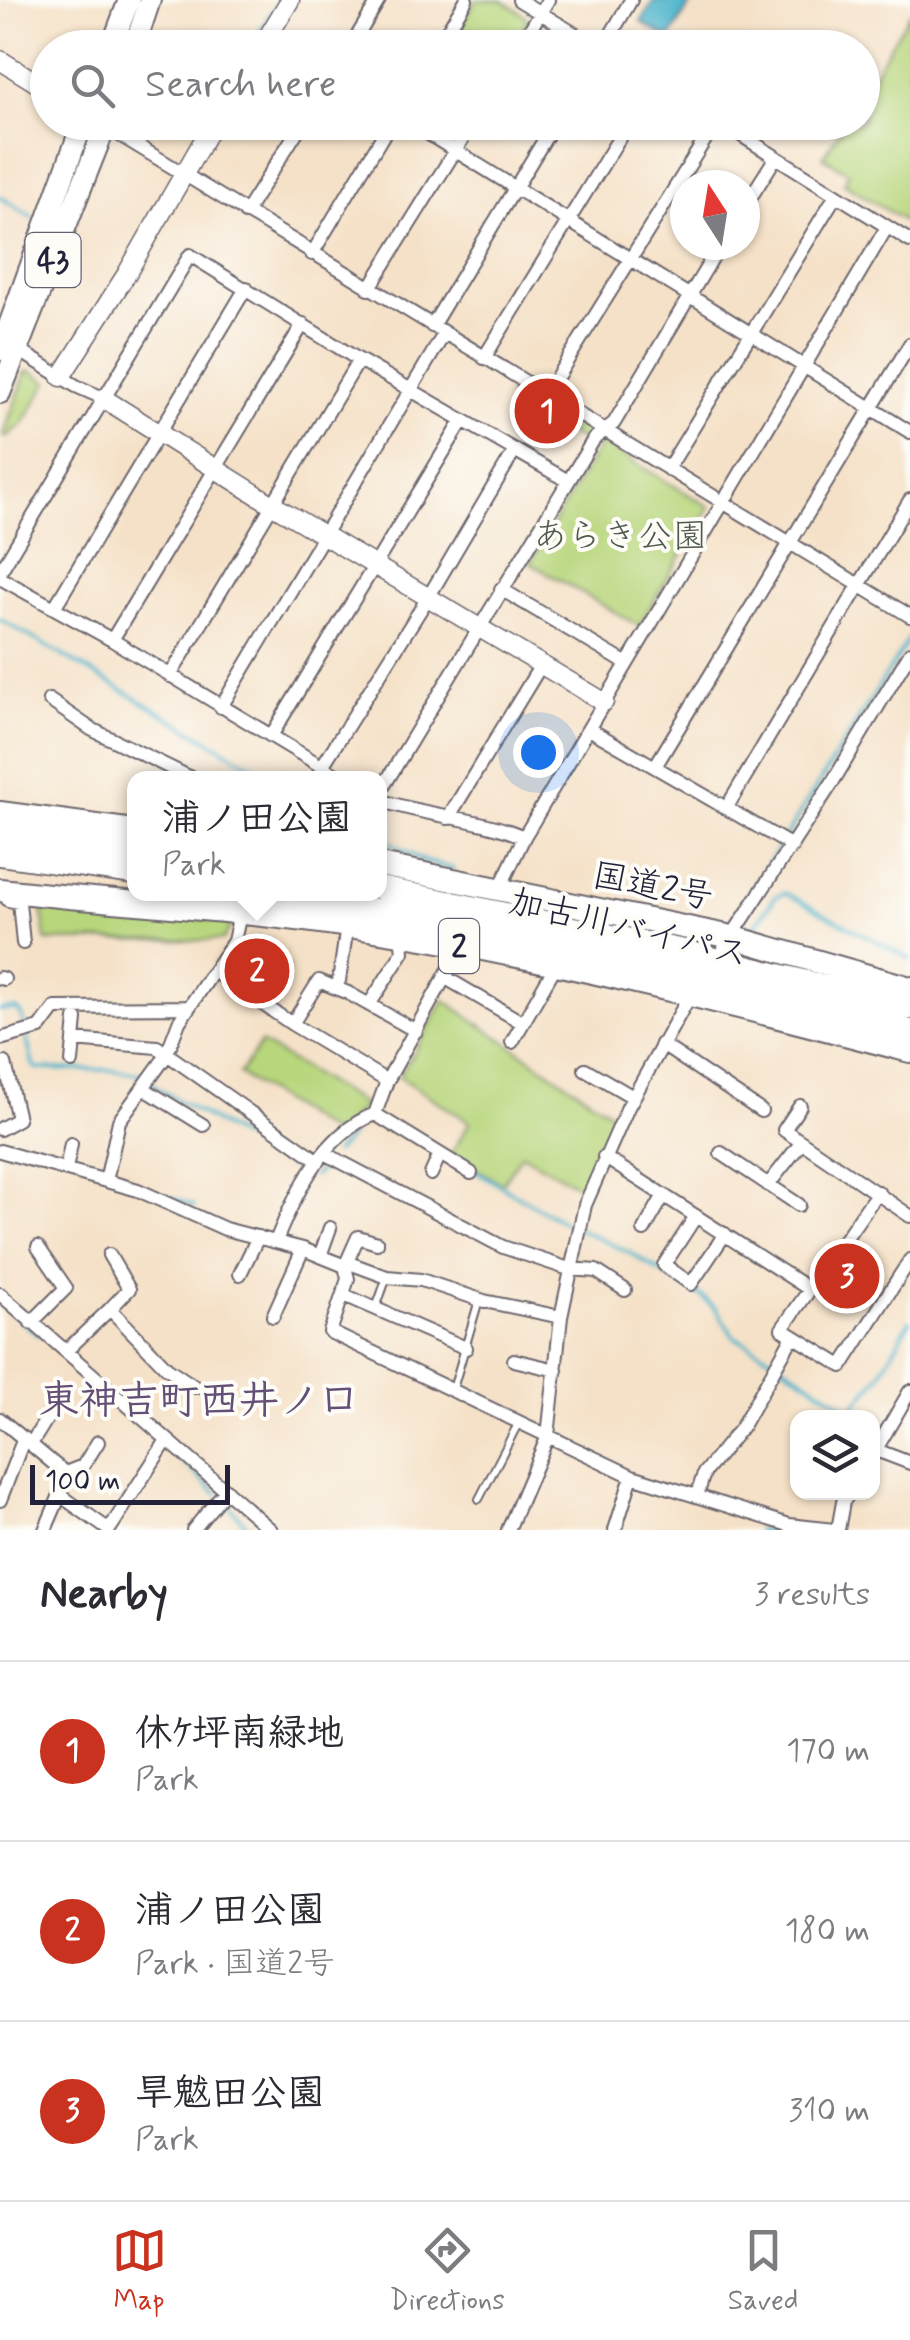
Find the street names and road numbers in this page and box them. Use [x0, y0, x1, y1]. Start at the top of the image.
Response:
road number: 43 [26, 233, 80, 287]
street label: 国道2号 [588, 853, 717, 921]
street label: 加古川バイパス [504, 879, 753, 979]
road number: 2 [439, 919, 479, 973]

